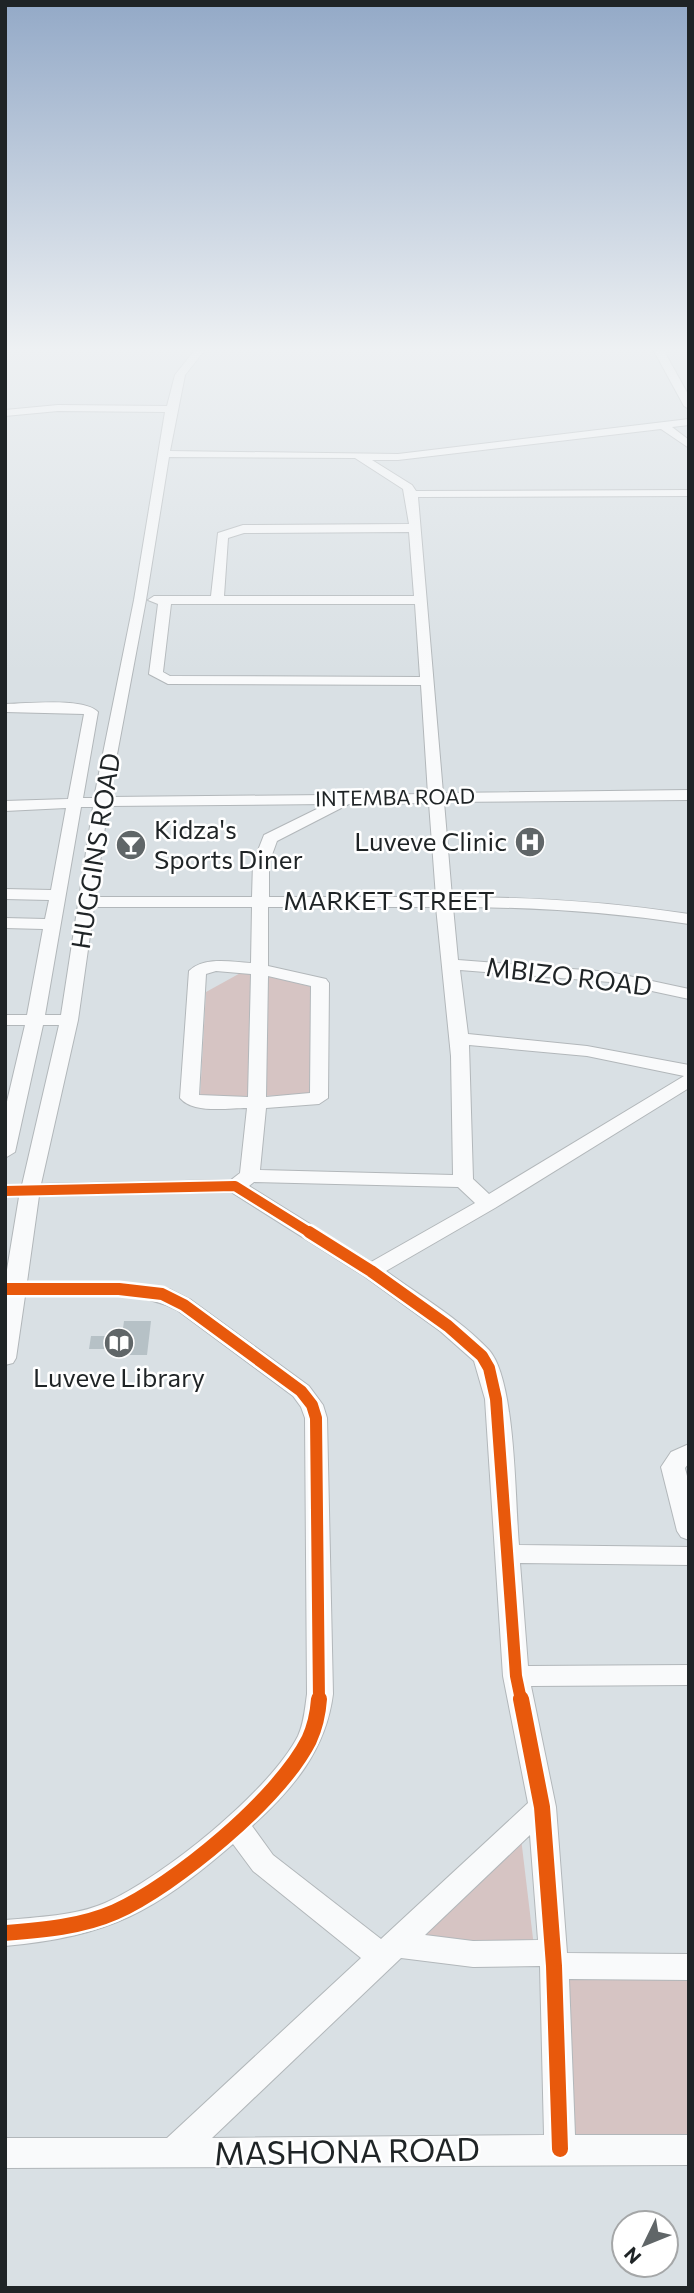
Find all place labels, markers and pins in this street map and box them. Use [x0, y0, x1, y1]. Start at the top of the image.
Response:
place label: Kidza's Sports Diner [154, 813, 303, 874]
place label: Luveve Clinic [354, 825, 507, 856]
hospital icon: Luveve Clinic [513, 825, 547, 859]
bar icon: Kidza's Sports Diner [114, 828, 148, 862]
library icon: Luveve Library [102, 1326, 136, 1360]
place label: Luveve Library [33, 1361, 205, 1392]

